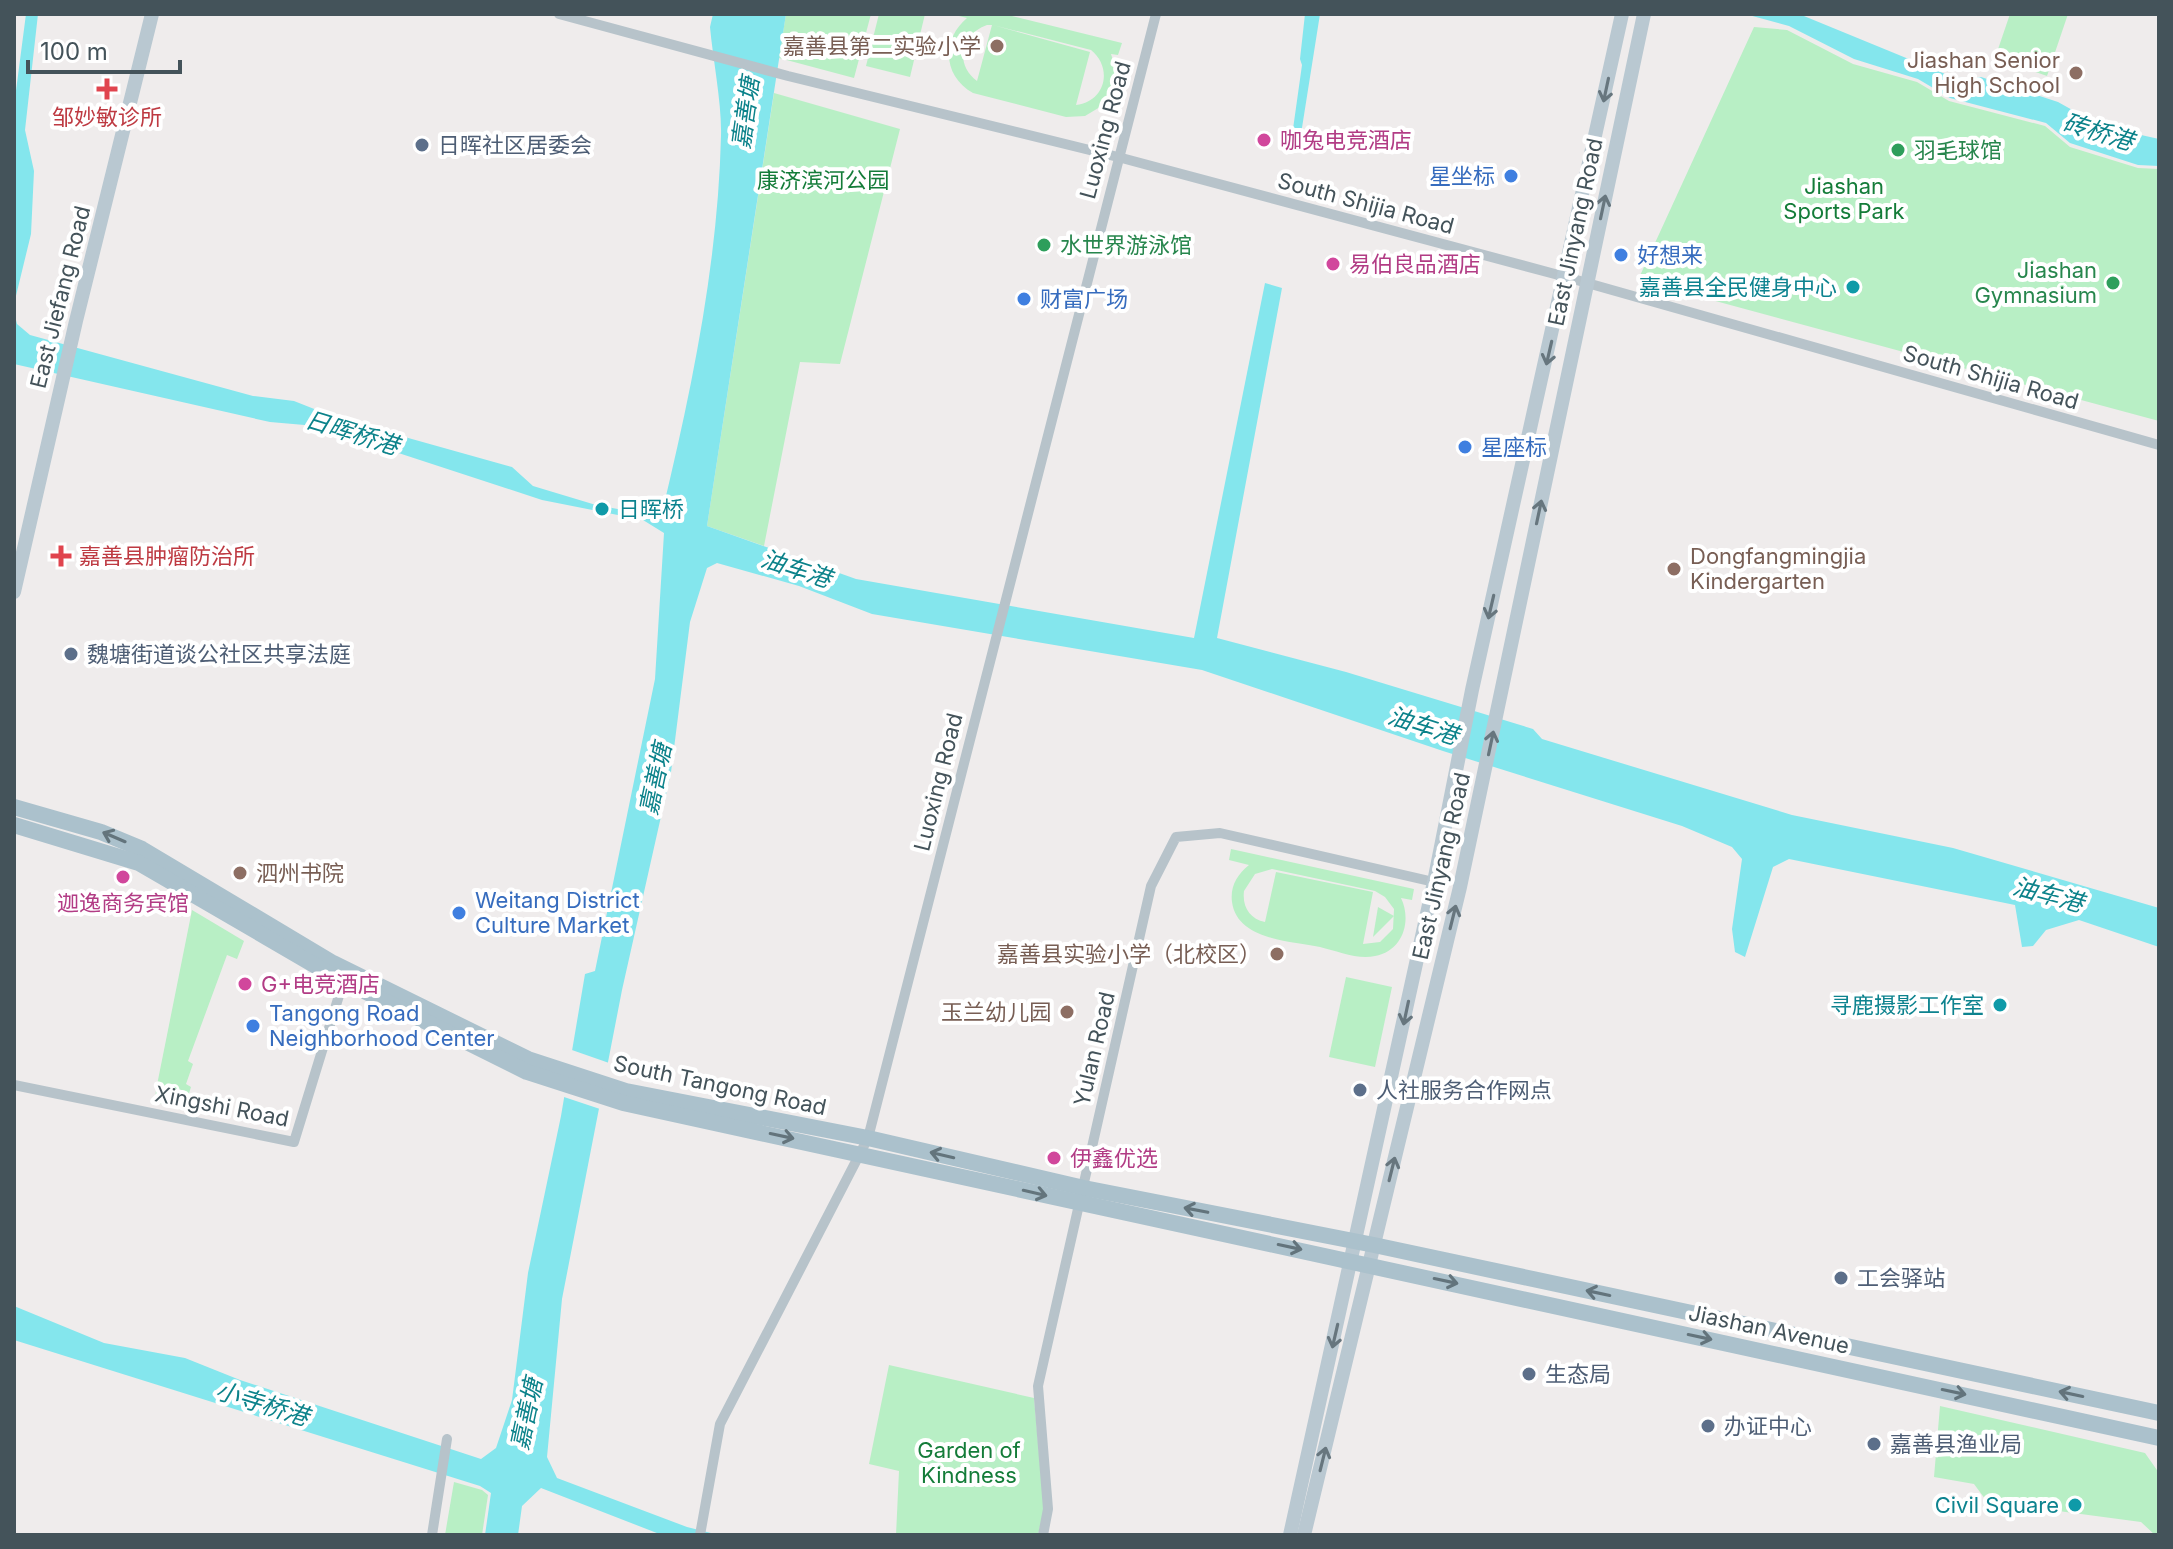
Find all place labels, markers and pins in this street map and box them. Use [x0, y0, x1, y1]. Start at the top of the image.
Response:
place label: 嘉善县第二实验小学 [783, 33, 981, 59]
marker: 嘉善县第二实验小学 [988, 37, 1006, 55]
place label: Jiashan Senior High School [1907, 47, 2060, 98]
marker: Jiashan Senior High School [2067, 64, 2085, 82]
marker: 邹妙敏诊所 [96, 78, 118, 100]
place label: 邹妙敏诊所 [52, 104, 162, 130]
place label: 咖兔电竞酒店 [1280, 127, 1412, 153]
marker: 咖兔电竞酒店 [1255, 131, 1273, 149]
place label: 日晖社区居委会 [438, 132, 592, 158]
marker: 日晖社区居委会 [413, 136, 431, 154]
place label: 羽毛球馆 [1914, 137, 2002, 163]
marker: 羽毛球馆 [1889, 141, 1907, 159]
place label: 星坐标 [1429, 163, 1495, 189]
marker: 星坐标 [1502, 167, 1520, 185]
place label: 水世界游泳馆 [1060, 232, 1192, 258]
marker: 水世界游泳馆 [1035, 236, 1053, 254]
place label: 好想来 [1637, 242, 1703, 268]
marker: 好想来 [1612, 246, 1630, 264]
place label: 易伯良品酒店 [1349, 251, 1481, 277]
marker: 易伯良品酒店 [1324, 255, 1342, 273]
place label: Jiashan Gymnasium [1974, 257, 2097, 308]
place label: 嘉善县全民健身中心 [1639, 274, 1837, 300]
marker: Jiashan Gymnasium [2104, 274, 2122, 292]
marker: 嘉善县全民健身中心 [1844, 278, 1862, 296]
place label: 财富广场 [1040, 286, 1128, 312]
marker: 财富广场 [1015, 290, 1033, 308]
place label: 星座标 [1481, 434, 1547, 460]
marker: 星座标 [1456, 438, 1474, 456]
place label: 日晖桥 [618, 496, 684, 522]
marker: 日晖桥 [593, 500, 611, 518]
place label: 嘉善县肿瘤防治所 [79, 543, 255, 569]
place label: Dongfangmingjia Kindergarten [1690, 543, 1866, 594]
marker: 嘉善县肿瘤防治所 [50, 545, 72, 567]
marker: Dongfangmingjia Kindergarten [1665, 560, 1683, 578]
place label: 魏塘街道谈公社区共享法庭 [87, 641, 351, 667]
marker: 魏塘街道谈公社区共享法庭 [62, 645, 80, 663]
place label: 泗州书院 [256, 860, 344, 886]
marker: 泗州书院 [231, 864, 249, 882]
marker: 迦逸商务宾馆 [114, 868, 132, 886]
place label: Weitang District Culture Market [475, 887, 640, 938]
place label: 迦逸商务宾馆 [57, 890, 189, 916]
marker: Weitang District Culture Market [450, 904, 468, 922]
place label: 嘉善县实验小学（北校区） [997, 941, 1261, 967]
marker: 嘉善县实验小学（北校区） [1268, 945, 1286, 963]
place label: G+电竞酒店 [261, 971, 380, 997]
marker: G+电竞酒店 [236, 975, 254, 993]
place label: 寻鹿摄影工作室 [1830, 992, 1984, 1018]
marker: 寻鹿摄影工作室 [1991, 996, 2009, 1014]
place label: 玉兰幼儿园 [941, 999, 1051, 1025]
place label: Tangong Road Neighborhood Center [269, 1000, 495, 1051]
marker: 玉兰幼儿园 [1058, 1003, 1076, 1021]
marker: Tangong Road Neighborhood Center [244, 1017, 262, 1035]
place label: 人社服务合作网点 [1376, 1077, 1552, 1103]
marker: 人社服务合作网点 [1351, 1081, 1369, 1099]
place label: 伊鑫优选 [1070, 1145, 1158, 1171]
marker: 伊鑫优选 [1045, 1149, 1063, 1167]
place label: 工会驿站 [1857, 1265, 1945, 1291]
marker: 工会驿站 [1832, 1269, 1850, 1287]
place label: 生态局 [1545, 1361, 1611, 1387]
marker: 生态局 [1520, 1365, 1538, 1383]
place label: 办证中心 [1724, 1413, 1812, 1439]
marker: 办证中心 [1699, 1417, 1717, 1435]
place label: 嘉善县渔业局 [1890, 1431, 2022, 1457]
marker: 嘉善县渔业局 [1865, 1435, 1883, 1453]
place label: Civil Square [1935, 1492, 2059, 1518]
marker: Civil Square [2066, 1496, 2084, 1514]

